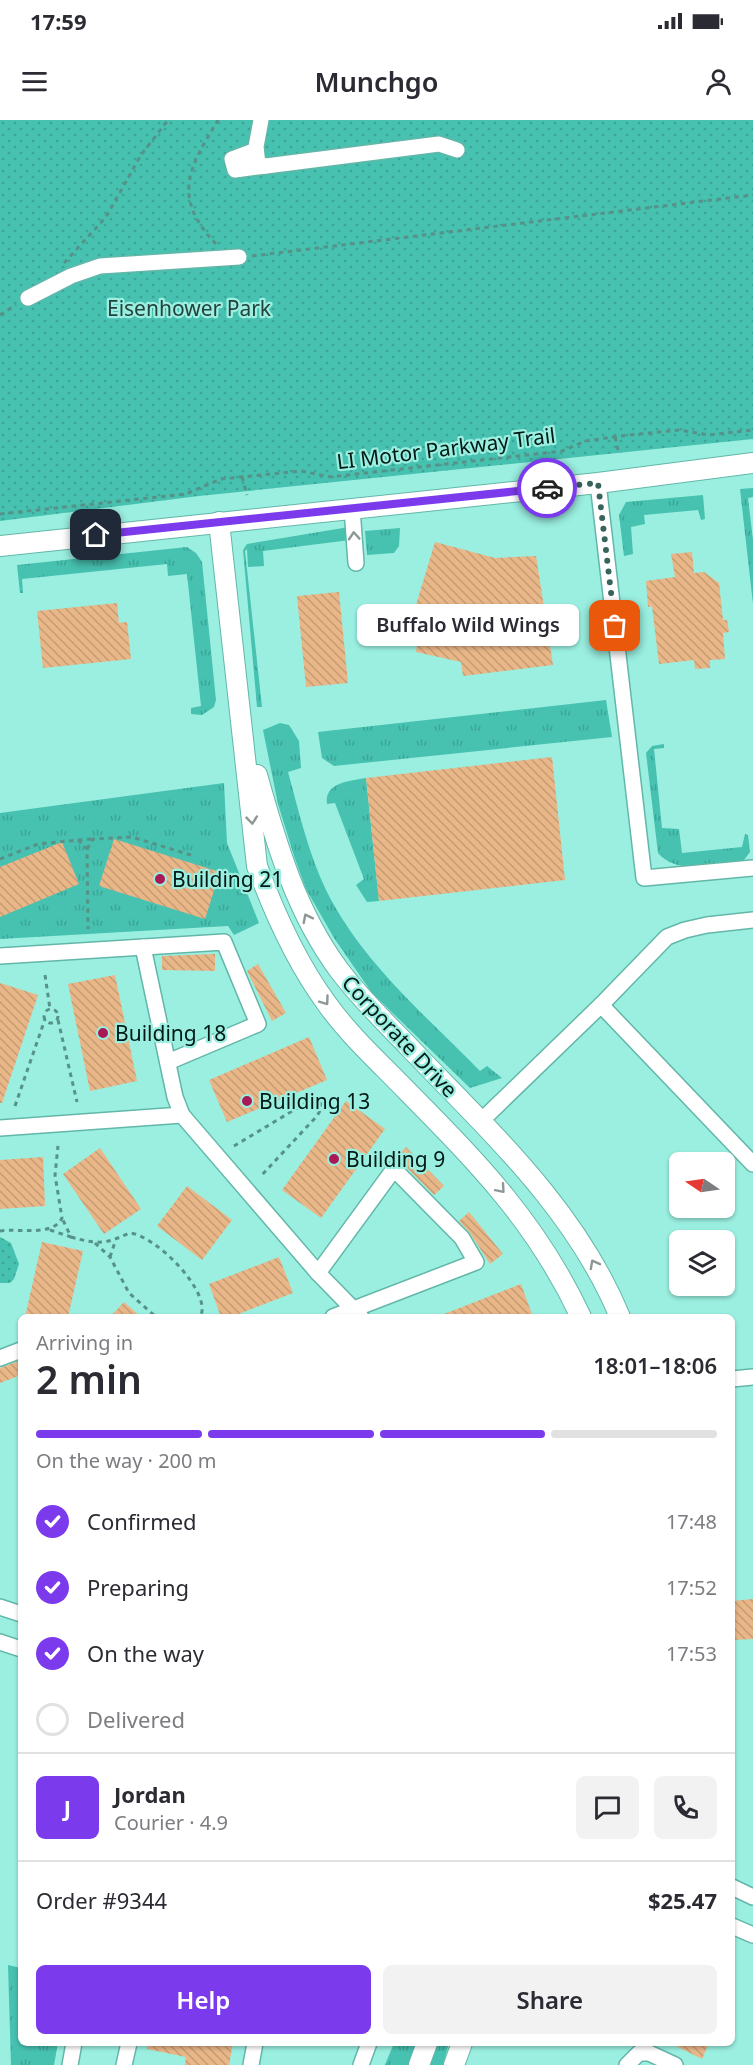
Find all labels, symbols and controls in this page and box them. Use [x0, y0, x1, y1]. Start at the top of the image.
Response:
text: 17:59 [30, 6, 87, 36]
text: Munchgo [315, 63, 438, 100]
icon: menu [18, 65, 51, 98]
icon: person [702, 65, 735, 98]
park label: Eisenhower Park [107, 294, 272, 322]
street label: LI Motor Parkway Trail [335, 421, 557, 475]
courier [517, 458, 577, 518]
icon: car [531, 472, 564, 505]
pin [70, 509, 121, 560]
icon: home [79, 518, 112, 551]
one-way arrow [348, 531, 361, 540]
pin [589, 600, 640, 651]
callout: Buffalo Wild Wings [357, 605, 579, 647]
icon: bag [598, 609, 631, 642]
text: Buffalo Wild Wings [376, 611, 560, 638]
one-way arrow [245, 815, 258, 824]
place label: Building 21 [172, 865, 283, 893]
marker: Building 21 [153, 872, 167, 886]
one-way arrow [303, 913, 315, 924]
street label: Corporate Drive [336, 969, 464, 1103]
one-way arrow [318, 994, 329, 1005]
place label: Building 18 [115, 1019, 226, 1047]
marker: Building 18 [96, 1026, 110, 1040]
place label: Building 13 [259, 1087, 370, 1115]
marker: Building 13 [240, 1094, 254, 1108]
place label: Building 9 [346, 1145, 445, 1173]
marker: Building 9 [327, 1152, 341, 1166]
north arrow [669, 1152, 735, 1218]
map controls [669, 1152, 735, 1296]
one-way arrow [494, 1182, 505, 1193]
button: layers [669, 1230, 735, 1296]
one-way arrow [590, 1260, 602, 1271]
text: Arriving in [36, 1329, 133, 1356]
text: 18:01–18:06 [593, 1350, 717, 1380]
text: 2 min [36, 1352, 142, 1405]
text: On the way · 200 m [36, 1447, 216, 1474]
icon: check [36, 1505, 69, 1538]
text: Confirmed [87, 1506, 197, 1536]
text: 17:48 [666, 1508, 717, 1535]
icon: check [36, 1571, 69, 1604]
text: Preparing [87, 1572, 189, 1602]
text: 17:52 [666, 1574, 717, 1601]
icon: check [36, 1637, 69, 1670]
text: On the way [87, 1638, 204, 1668]
text: 17:53 [666, 1640, 717, 1667]
text: Delivered [87, 1704, 185, 1734]
button: chat [576, 1776, 639, 1839]
button: phone [654, 1776, 717, 1839]
text: Jordan [114, 1779, 186, 1809]
text: J [64, 1792, 71, 1822]
text: Courier · 4.9 [114, 1809, 228, 1836]
text: Order #9344 [36, 1885, 167, 1915]
text: $25.47 [648, 1885, 717, 1915]
button: Help [36, 1965, 371, 2034]
button: Share [383, 1965, 717, 2034]

